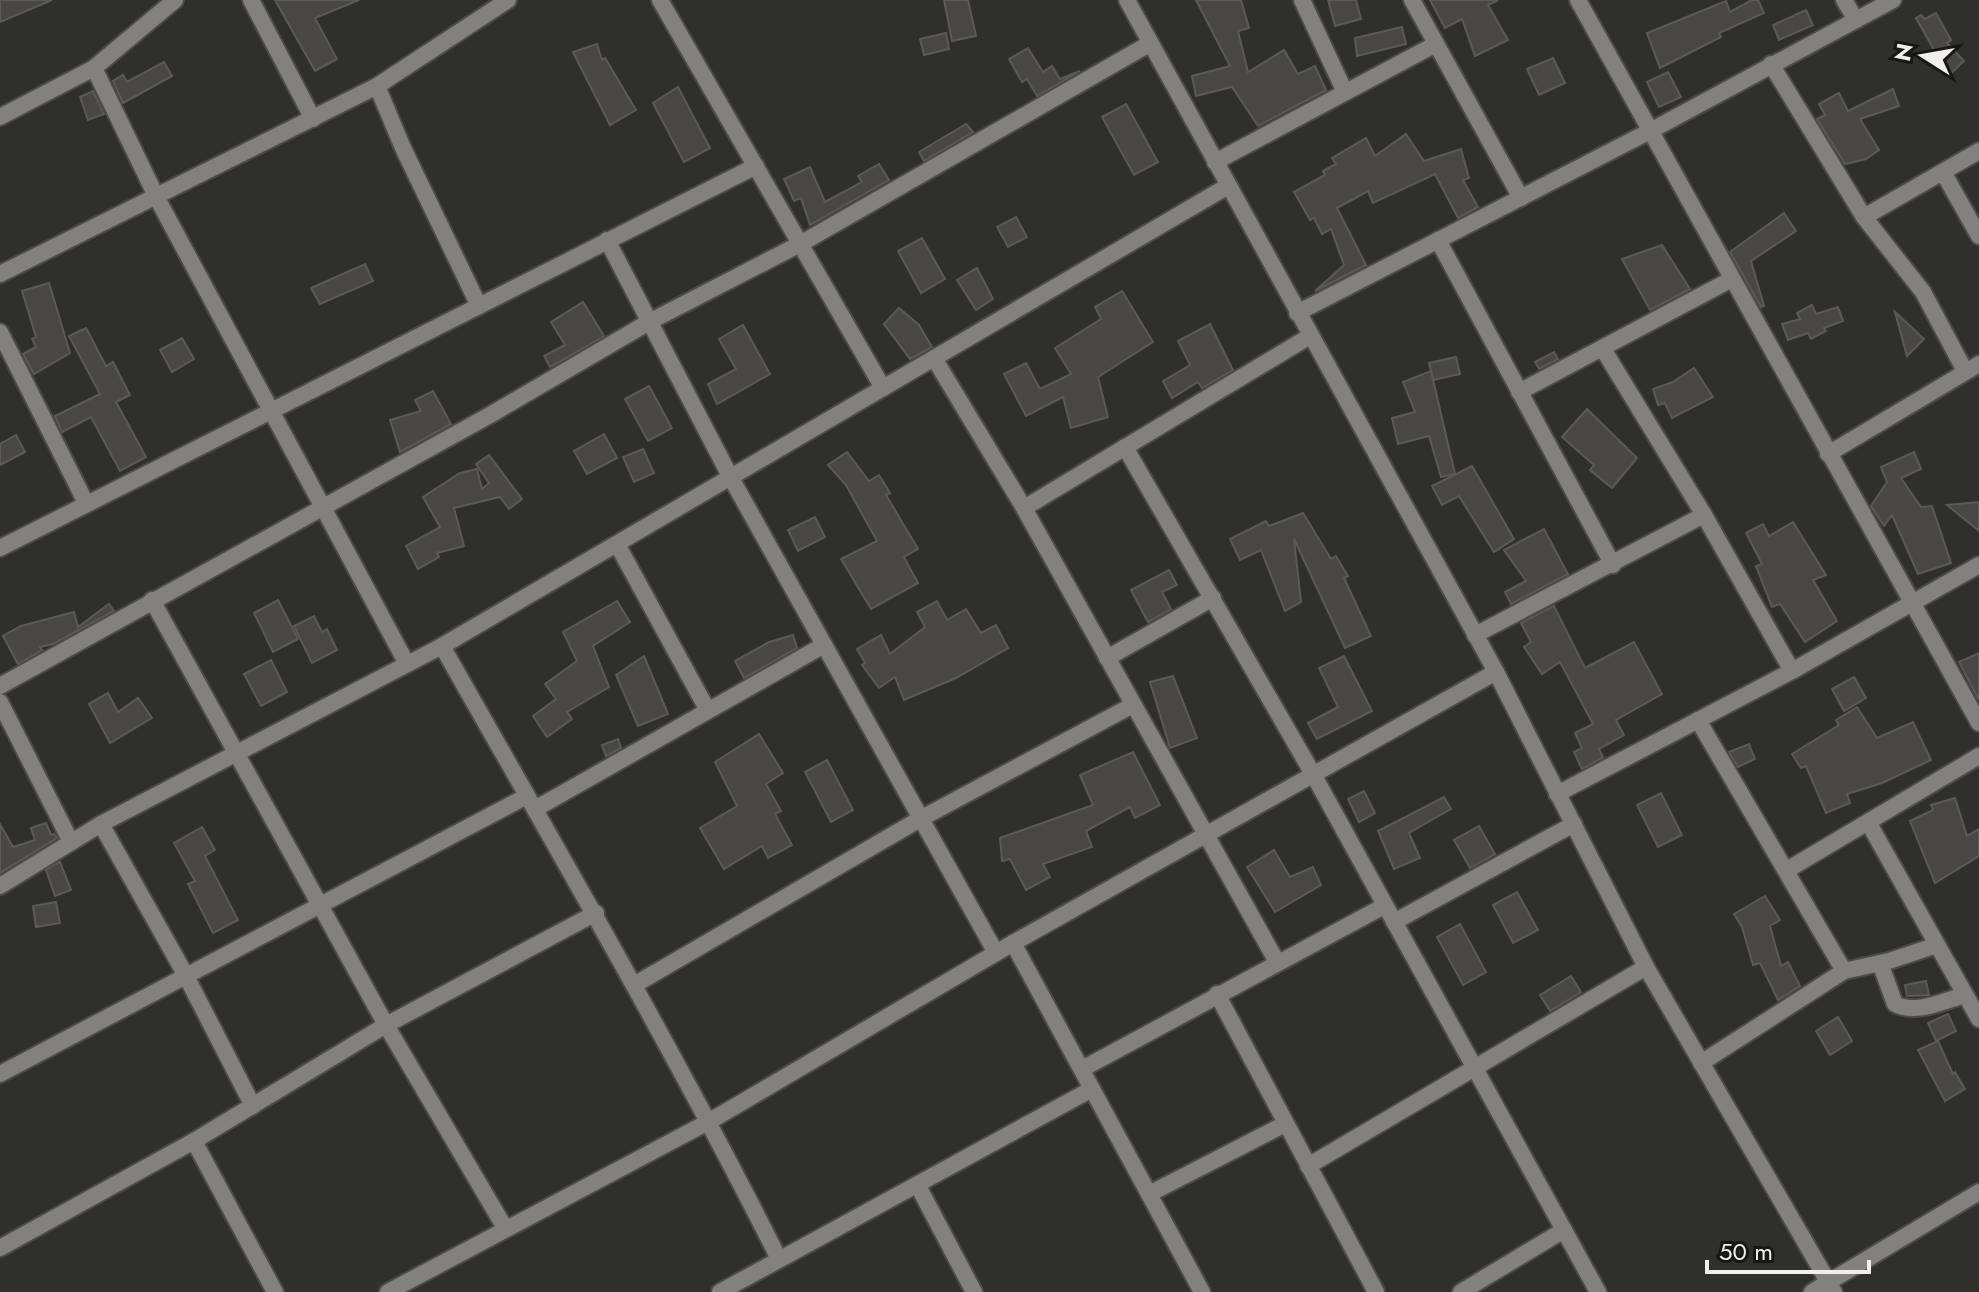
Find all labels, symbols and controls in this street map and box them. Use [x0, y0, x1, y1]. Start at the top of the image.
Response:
north arrow [1883, 16, 1963, 96]
text: N [1886, 41, 1921, 64]
scale bar [1707, 1224, 1869, 1274]
text: 50 m [1719, 1234, 1773, 1269]

